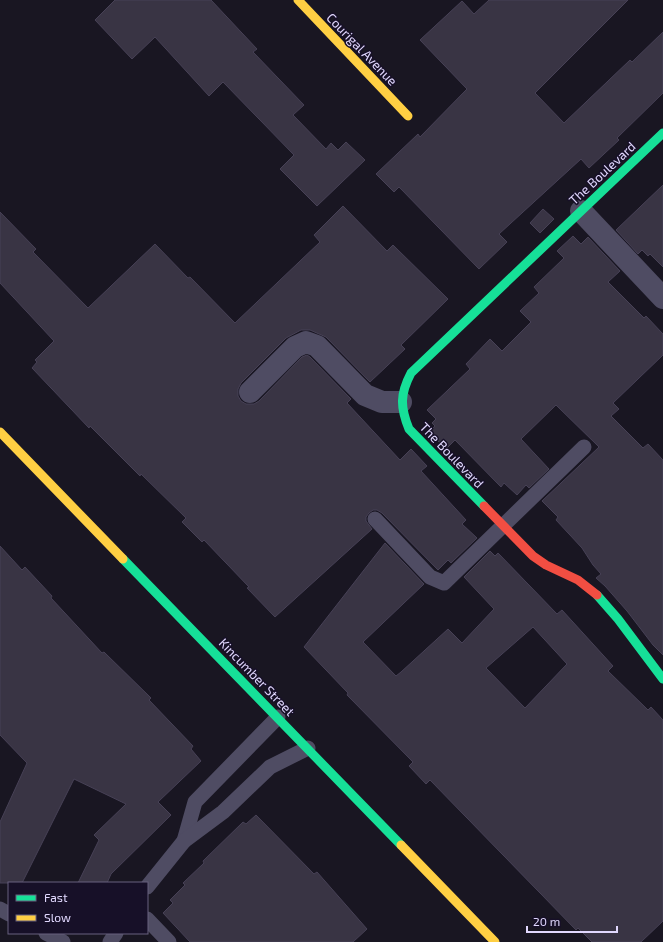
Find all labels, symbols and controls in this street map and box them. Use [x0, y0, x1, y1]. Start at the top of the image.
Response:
street label: Courigal Avenue [323, 9, 401, 89]
street label: The Boulevard [565, 138, 639, 208]
street label: The Boulevard [417, 419, 487, 491]
street label: Kincumber Street [216, 635, 298, 719]
legend [8, 882, 148, 934]
text: Fast [44, 890, 68, 904]
scale bar [527, 908, 617, 934]
text: Slow [44, 910, 71, 924]
text: 20 m [533, 914, 560, 928]

